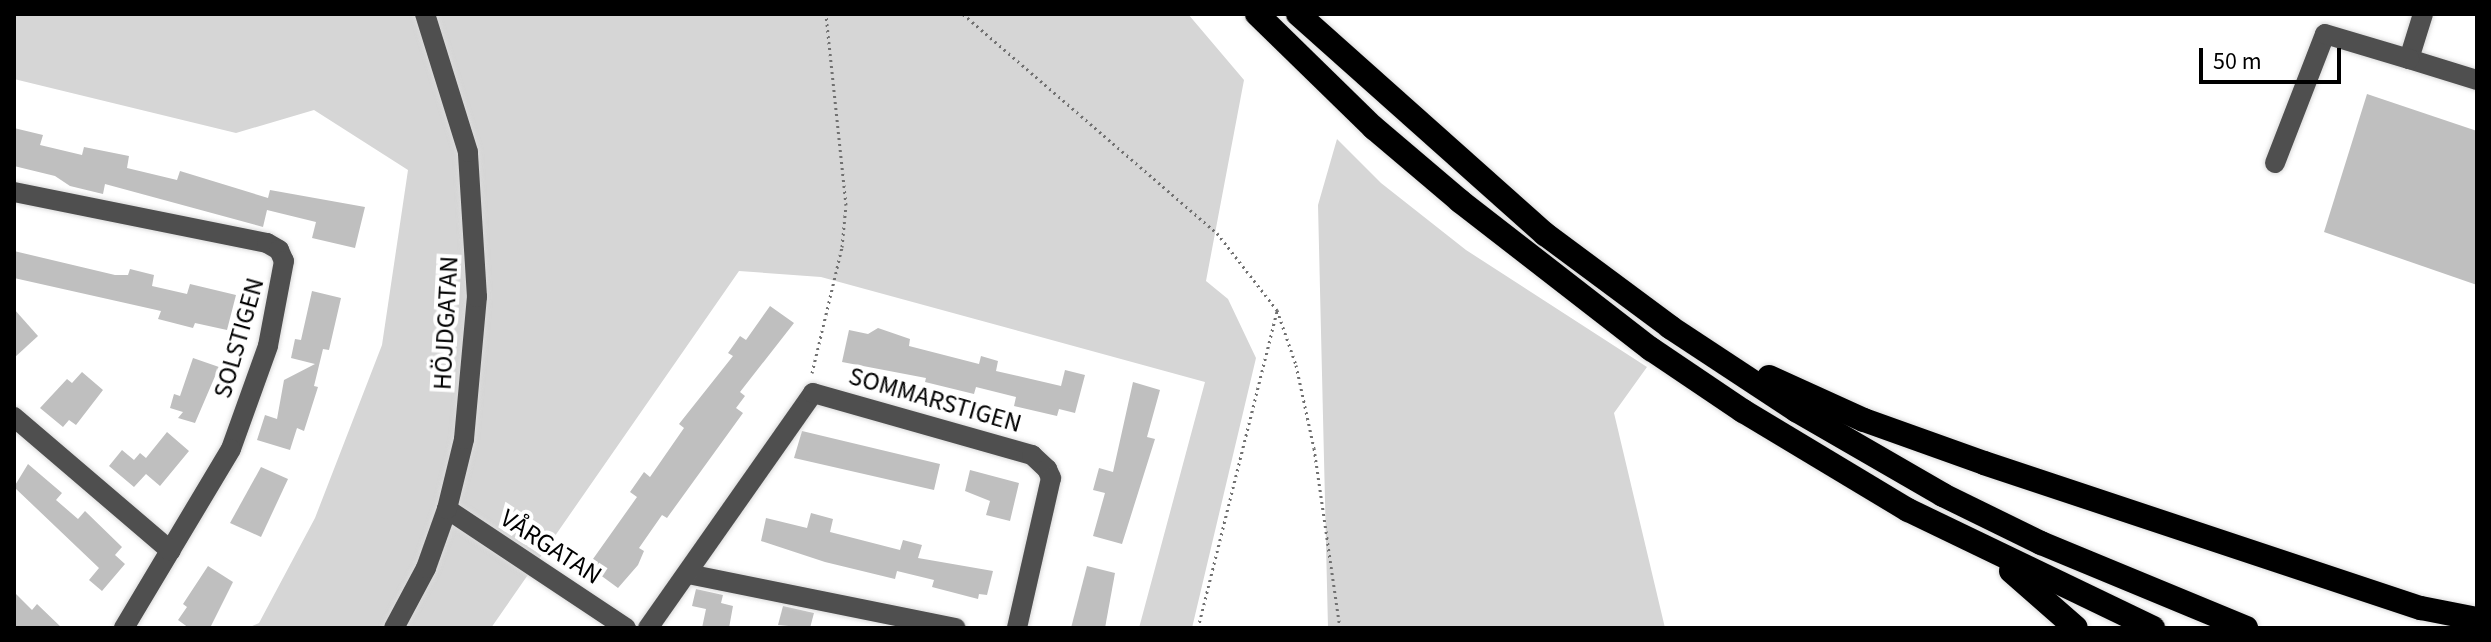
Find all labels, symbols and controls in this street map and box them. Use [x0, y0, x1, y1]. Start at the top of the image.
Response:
scale bar [2203, 32, 2345, 82]
text: 50 m [2213, 44, 2262, 79]
street label: HÖJDGATAN [427, 255, 465, 391]
street label: SOLSTIGEN [207, 274, 271, 402]
street label: SOMMARSTIGEN [845, 360, 1025, 440]
street label: VÅRGATAN [495, 503, 607, 591]

